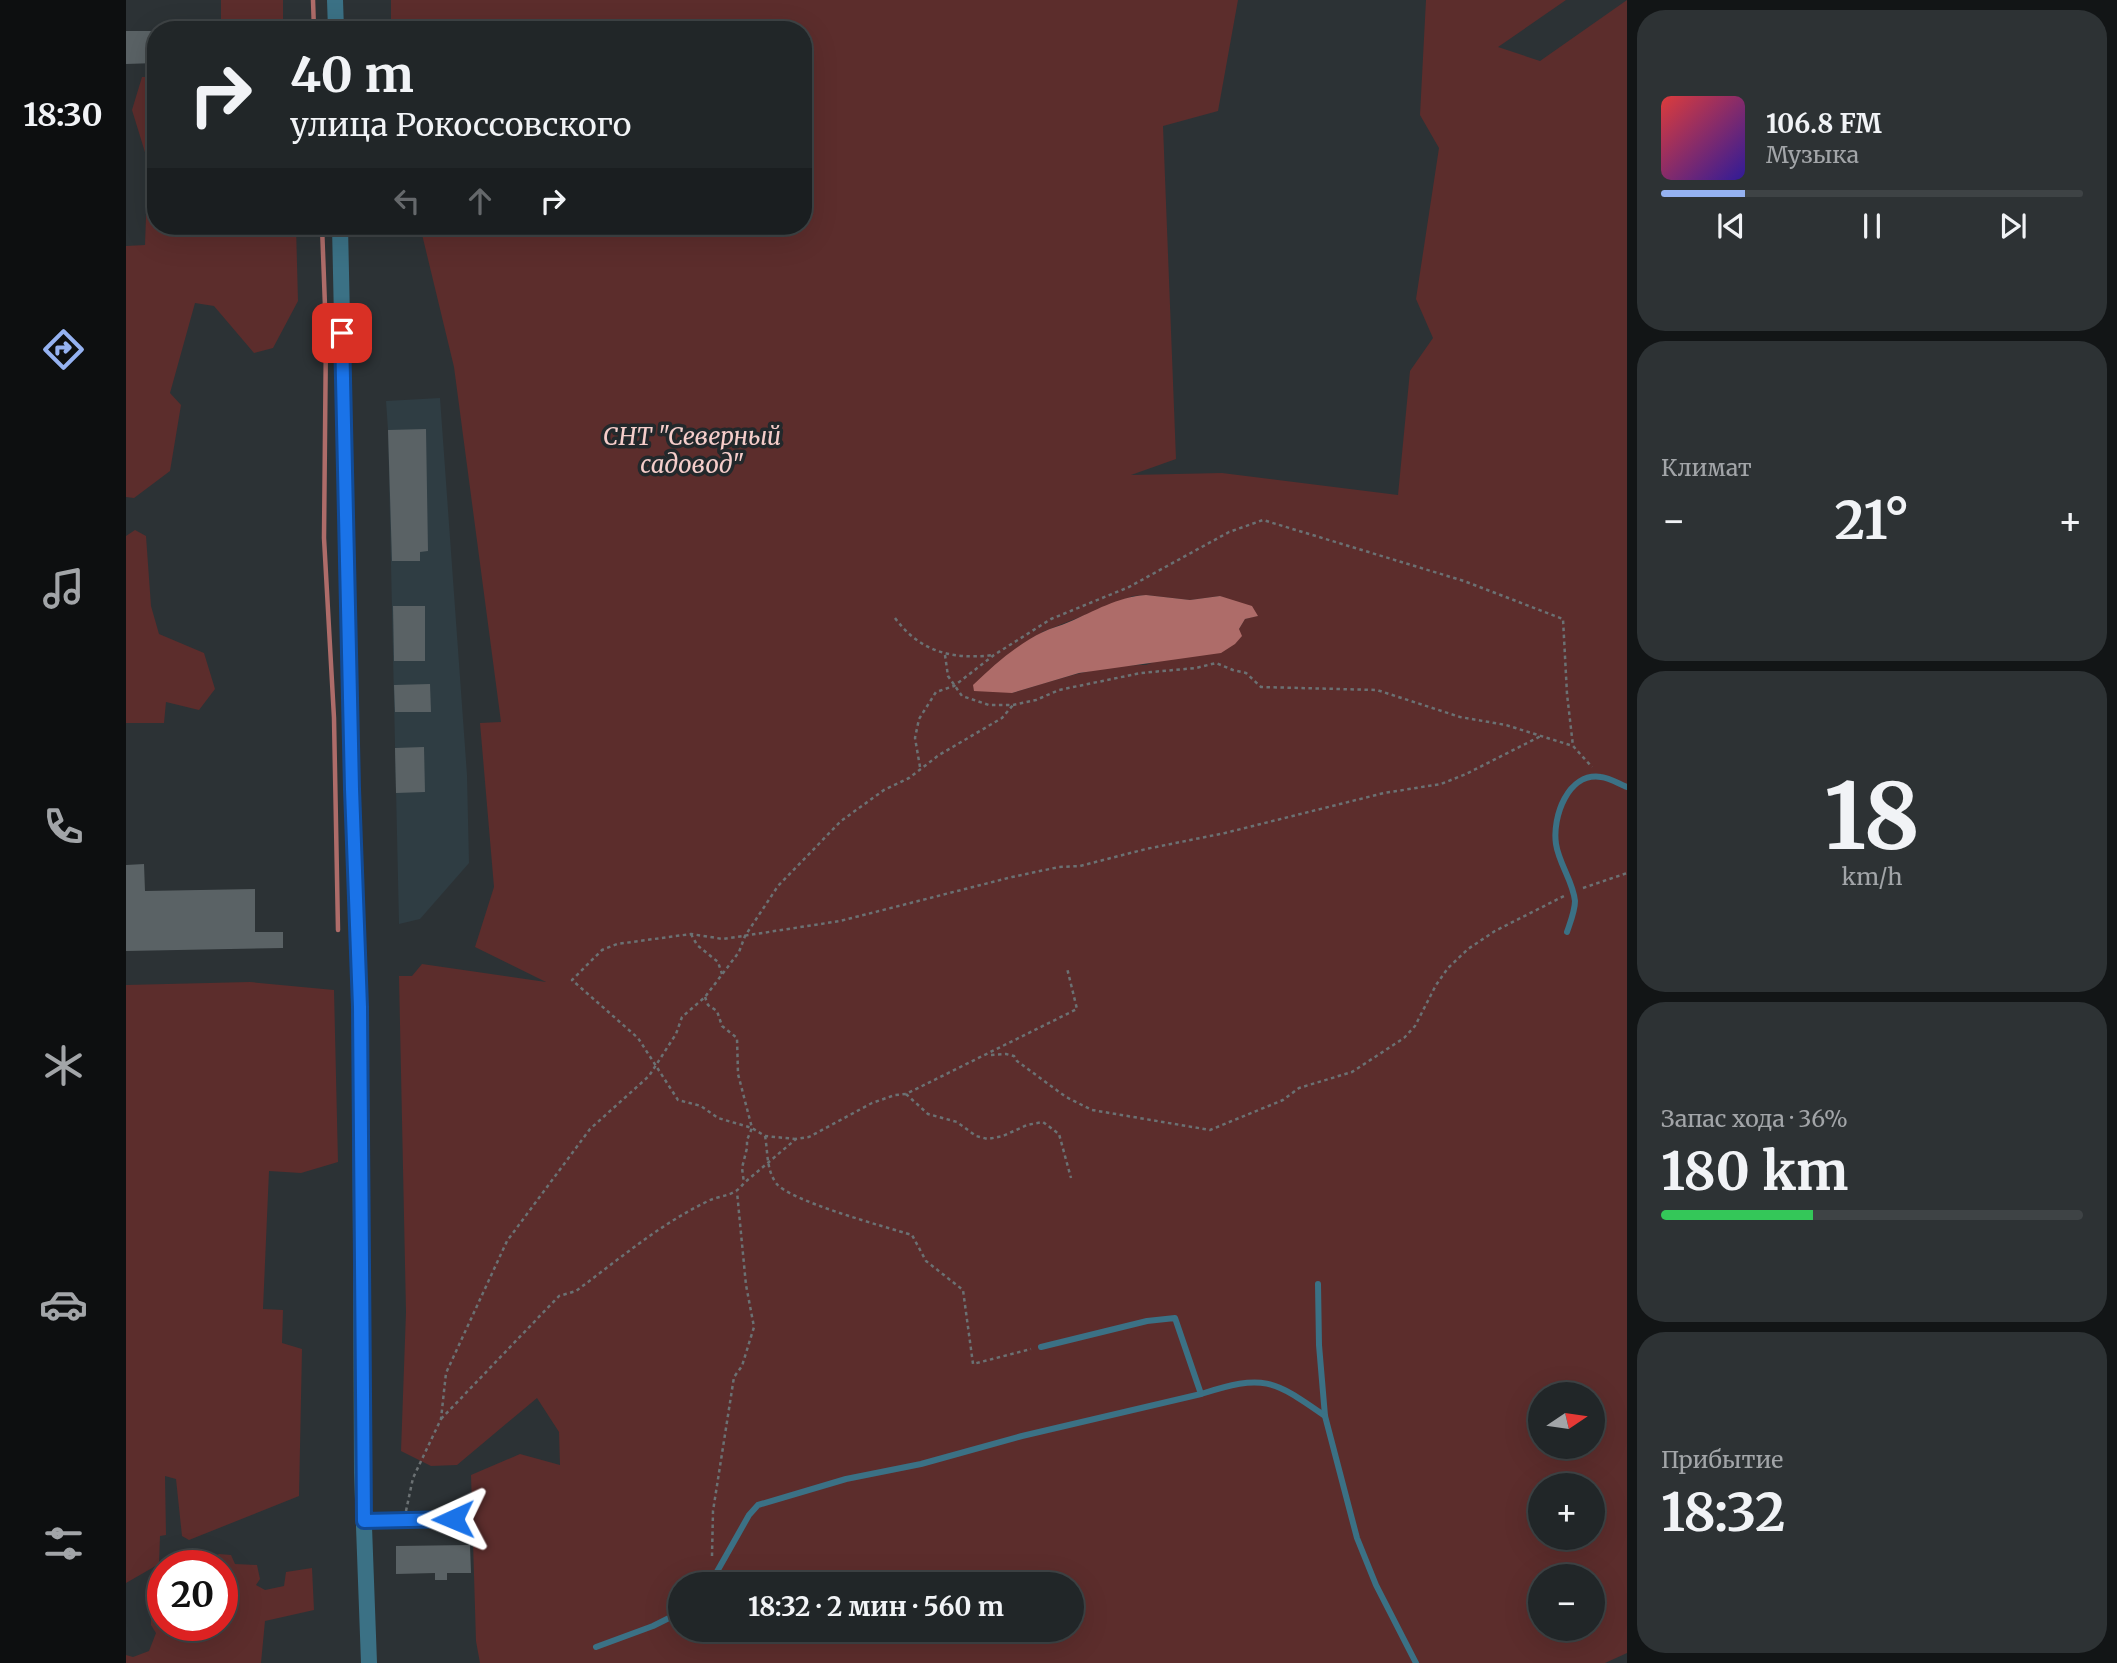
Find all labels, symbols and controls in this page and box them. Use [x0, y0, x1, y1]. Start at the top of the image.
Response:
text: 40 m [290, 44, 414, 105]
icon: right [175, 49, 266, 140]
text: 18:30 [23, 95, 103, 135]
text: улица Рокоссовского [290, 105, 631, 145]
text: 106.8 FM [1766, 107, 1882, 140]
text: Музыка [1766, 140, 1859, 169]
icon: left [388, 182, 426, 220]
icon: ahead [461, 182, 499, 220]
icon: right [534, 182, 572, 220]
icon: previous [1712, 207, 1750, 245]
icon: pause [1853, 207, 1891, 245]
icon: next [1994, 207, 2032, 245]
pin [312, 303, 372, 363]
icon: arrive [323, 314, 361, 352]
icon: directions [39, 325, 88, 374]
park label: СНТ "Северный садовод" [603, 421, 781, 480]
text: Климат [1661, 453, 1752, 482]
text: 21° [1834, 488, 1910, 553]
text: − [1661, 497, 1686, 544]
text: + [2058, 497, 2083, 544]
icon: music [39, 564, 88, 613]
text: 18 [1824, 759, 1920, 874]
icon: phone [39, 802, 88, 851]
text: km/h [1842, 862, 1902, 891]
icon: climate [39, 1041, 88, 1090]
text: Запас хода · 36% [1661, 1104, 1848, 1133]
text: 180 km [1661, 1139, 1848, 1204]
icon: car [39, 1280, 88, 1329]
north arrow [1528, 1382, 1605, 1460]
map controls [1528, 1382, 1605, 1641]
text: Прибытие [1661, 1445, 1783, 1474]
button: + [1528, 1473, 1605, 1550]
text: 18:32 [1661, 1480, 1786, 1545]
position arrow [416, 1482, 490, 1556]
icon: filters [39, 1519, 88, 1568]
speed limit sign: 20 [147, 1550, 238, 1641]
button: − [1528, 1564, 1605, 1641]
text: 18:32 · 2 мин · 560 m [748, 1590, 1004, 1623]

